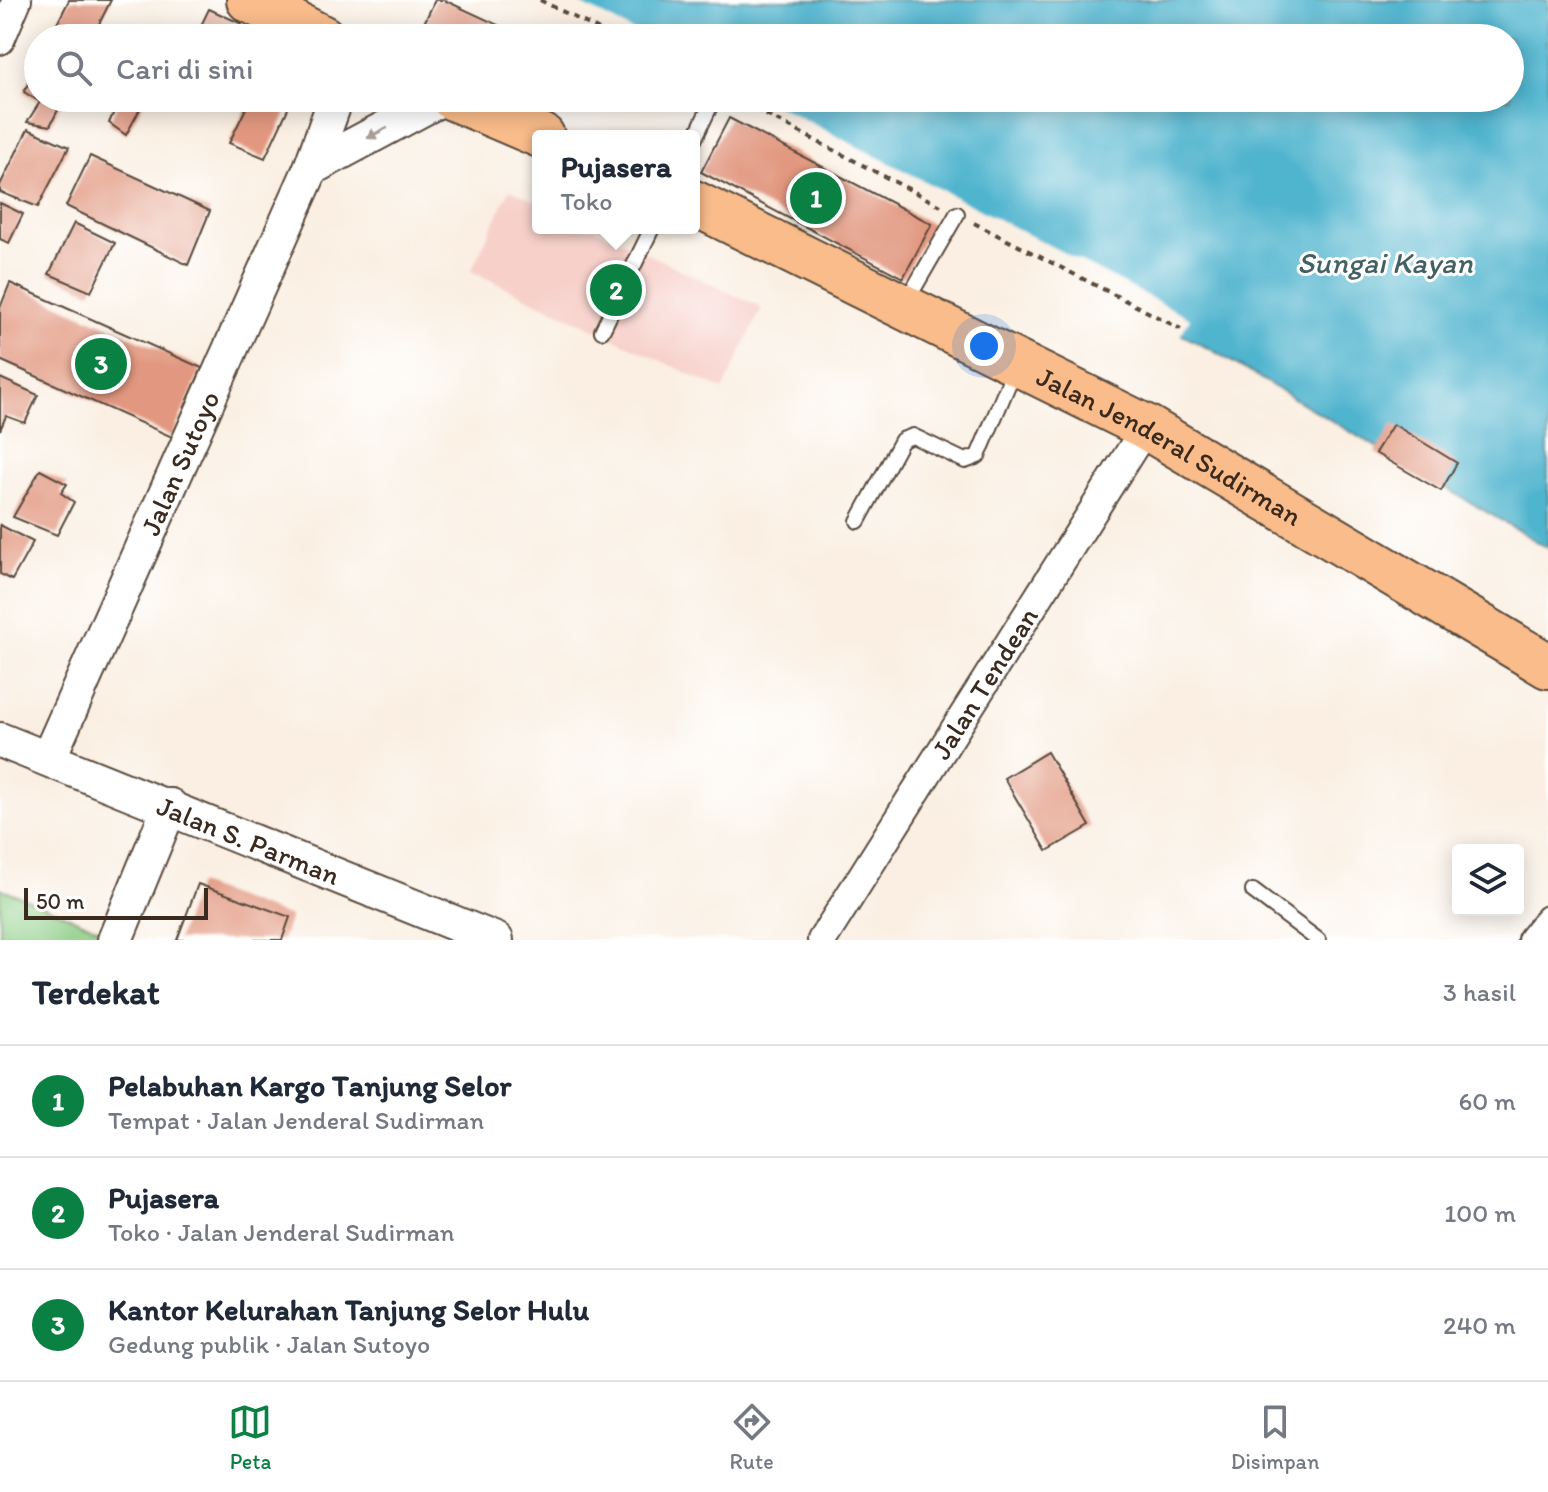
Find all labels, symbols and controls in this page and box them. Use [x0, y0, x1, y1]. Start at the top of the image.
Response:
search box [24, 24, 1524, 112]
icon: search [52, 46, 96, 90]
text: Cari di sini [116, 50, 254, 87]
one-way arrow [365, 126, 388, 139]
popup [532, 130, 700, 234]
text: Pujasera [560, 148, 672, 185]
pin: 1 [790, 168, 842, 228]
text: Toko [560, 185, 612, 217]
water label: Sungai Kayan [1297, 244, 1473, 281]
pin: 2 [590, 260, 642, 320]
your location [964, 326, 1004, 366]
pin: 3 [75, 334, 127, 394]
street label: Jalan Jenderal Sudirman [1031, 359, 1308, 533]
street label: Jalan Sutoyo [133, 386, 227, 540]
street label: Jalan Tendean [924, 601, 1045, 765]
street label: Jalan S. Parman [152, 788, 345, 892]
map controls [1452, 844, 1524, 916]
button: layers [1452, 844, 1524, 916]
scale bar [24, 884, 208, 920]
text: 50 m [36, 888, 85, 915]
text: Terdekat [32, 972, 160, 1013]
text: 3 hasil [1443, 976, 1516, 1008]
text: Pelabuhan Kargo Tanjung Selor [108, 1067, 511, 1104]
text: 1 [52, 1085, 64, 1117]
text: 60 m [1459, 1085, 1516, 1117]
text: Tempat · Jalan Jenderal Sudirman [108, 1104, 484, 1136]
text: Pujasera [108, 1179, 219, 1216]
text: 2 [51, 1197, 65, 1229]
text: 100 m [1444, 1197, 1516, 1229]
text: Toko · Jalan Jenderal Sudirman [108, 1216, 454, 1248]
text: Kantor Kelurahan Tanjung Selor Hulu [108, 1291, 589, 1328]
text: 3 [51, 1309, 65, 1341]
text: 240 m [1443, 1309, 1516, 1341]
text: Gedung publik · Jalan Sutoyo [108, 1328, 430, 1360]
tab: Peta [228, 1400, 272, 1475]
tab: Rute [729, 1400, 774, 1475]
tab: Disimpan [1231, 1400, 1319, 1475]

